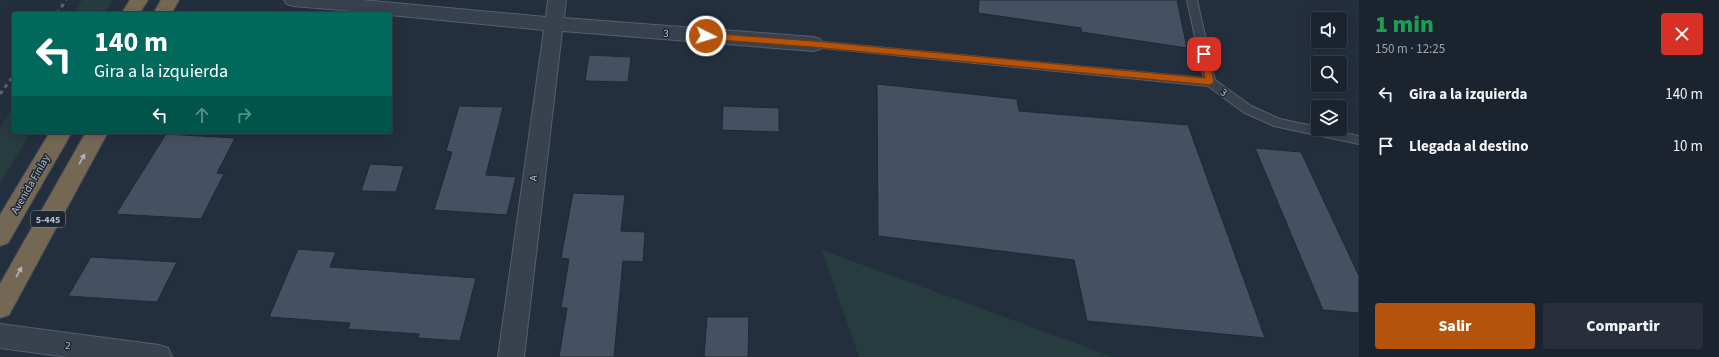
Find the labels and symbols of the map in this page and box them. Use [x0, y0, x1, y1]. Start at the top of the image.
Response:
position arrow [685, 15, 727, 57]
street label: 3 [663, 26, 669, 41]
pin [1187, 37, 1221, 71]
street label: 3 [1217, 85, 1230, 100]
street label: Avenida Finlay [7, 152, 54, 217]
one-way arrow [79, 153, 85, 165]
street label: A [526, 174, 541, 182]
road number: 5-445 [31, 211, 65, 227]
one-way arrow [16, 267, 22, 278]
street label: 2 [64, 338, 72, 353]

